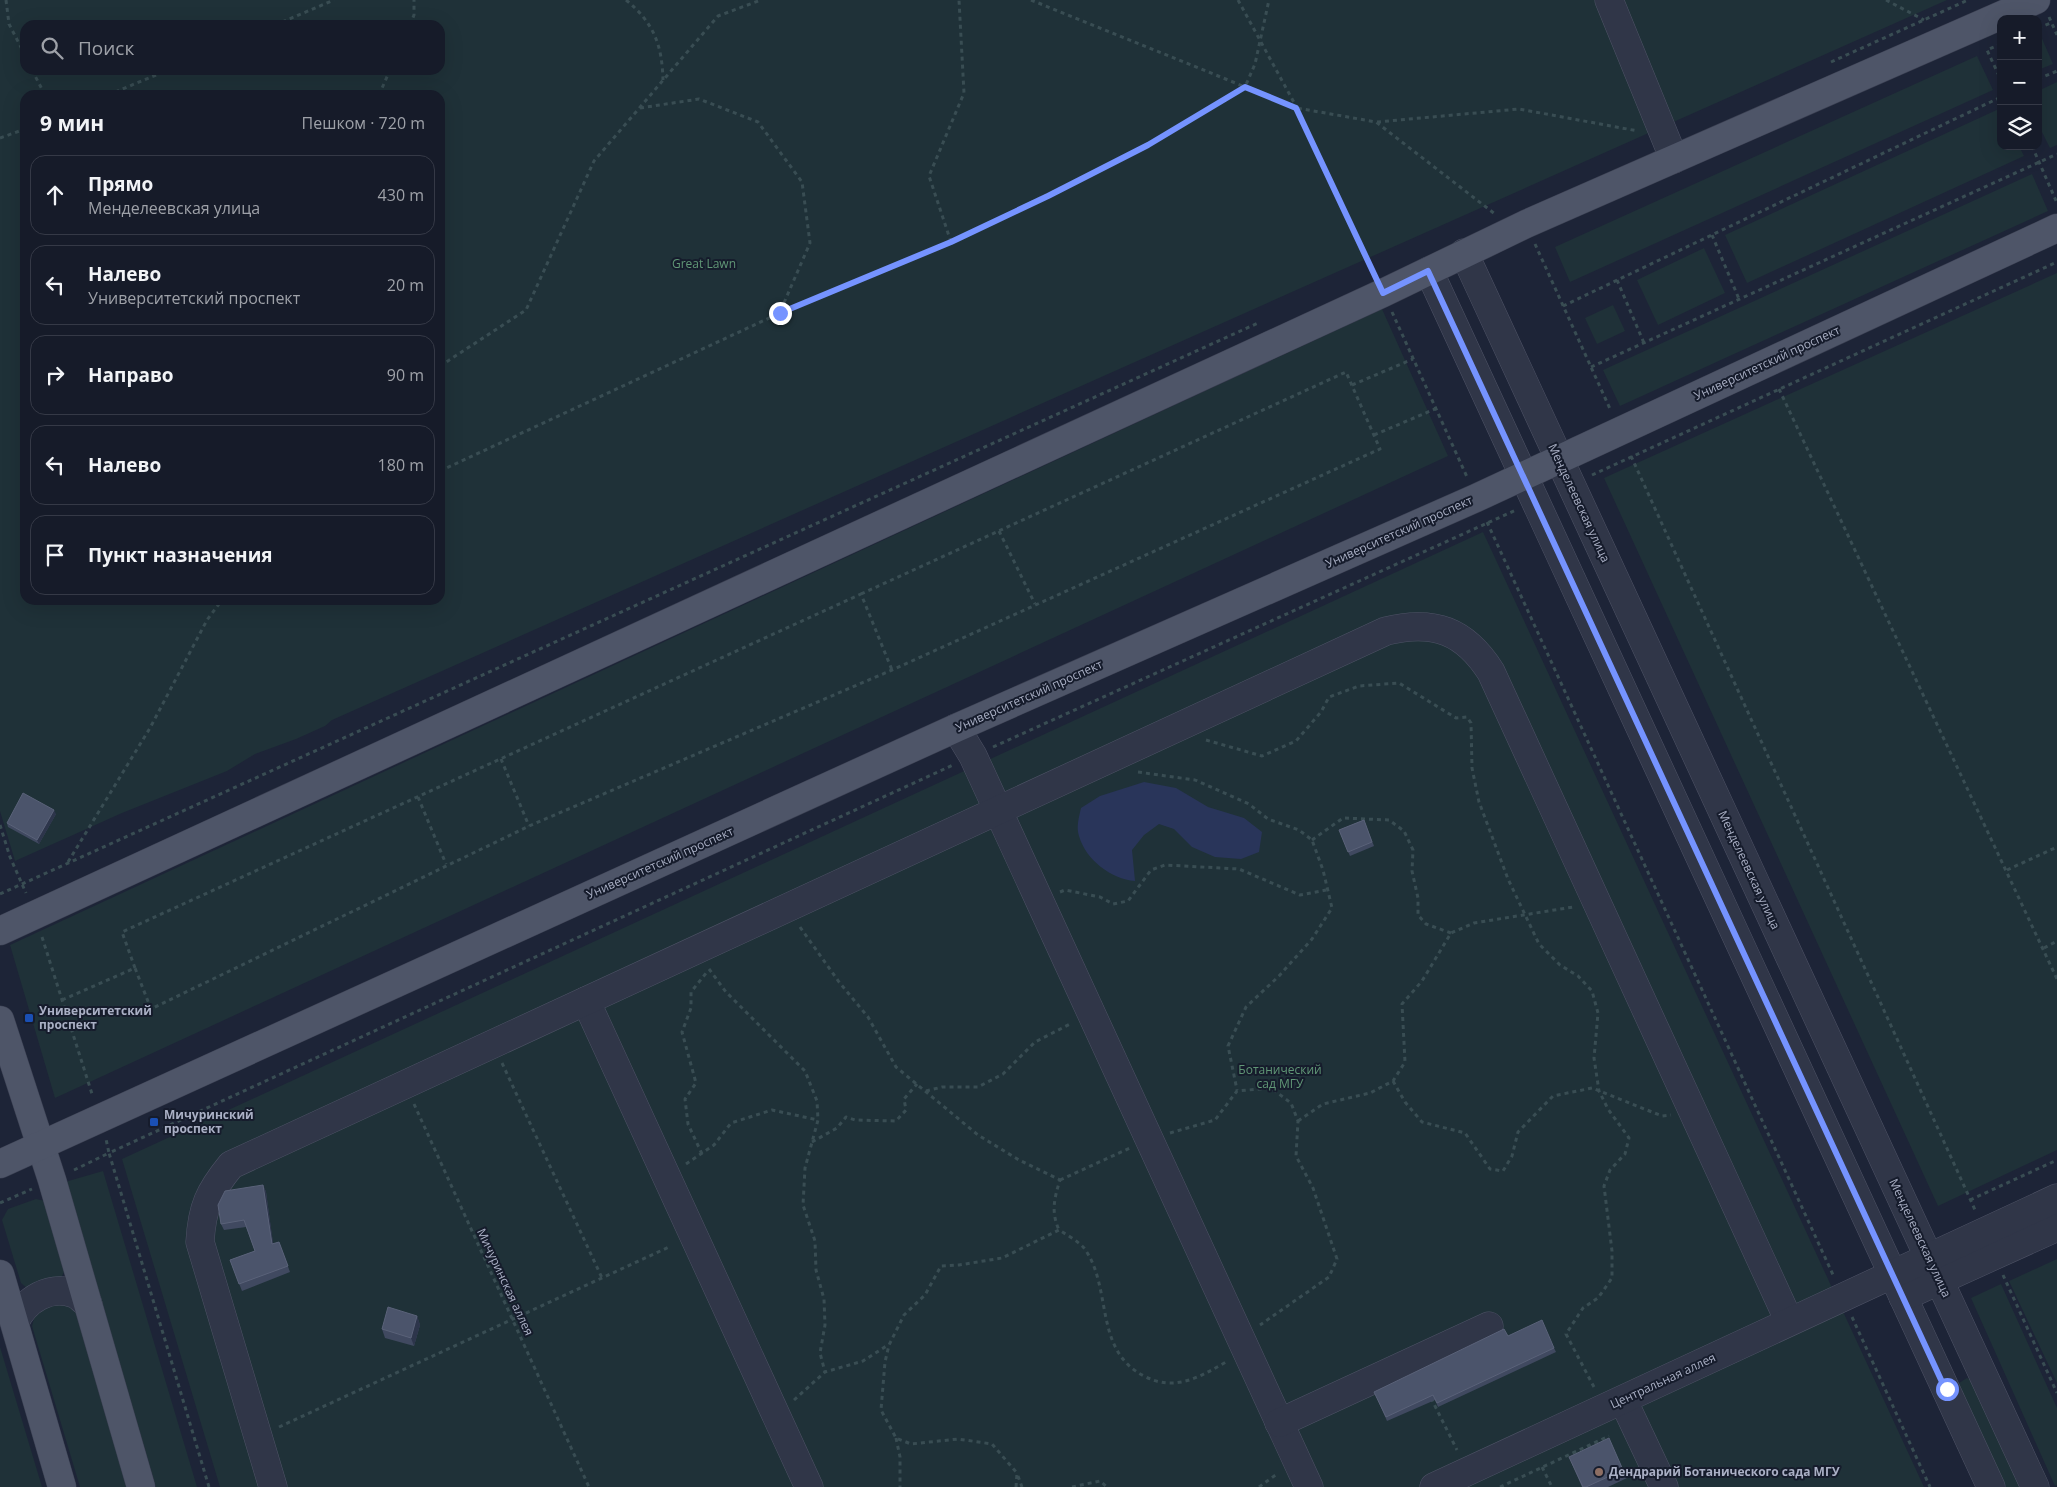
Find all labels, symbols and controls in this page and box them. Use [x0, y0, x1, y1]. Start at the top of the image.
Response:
map controls [1997, 15, 2042, 150]
button: + [1997, 15, 2042, 60]
search box [20, 20, 445, 75]
icon: search [38, 34, 66, 62]
text: Поиск [78, 35, 134, 61]
button: − [1997, 60, 2042, 105]
button: layers [1997, 105, 2042, 150]
text: 9 мин [40, 109, 104, 137]
text: Пешком · 720 m [302, 112, 425, 134]
text: Прямо [88, 171, 153, 197]
icon: ahead [41, 181, 69, 209]
text: 430 m [378, 184, 424, 206]
text: Менделеевская улица [88, 197, 260, 219]
park label: Great Lawn [672, 255, 736, 272]
text: Налево [88, 261, 161, 287]
icon: left [41, 271, 69, 299]
text: 20 m [387, 274, 424, 296]
text: Университетский проспект [88, 287, 300, 309]
route end [769, 302, 792, 325]
street label: Университетский проспект [1691, 321, 1843, 404]
icon: right [41, 361, 69, 389]
text: Направо [88, 362, 174, 388]
text: 90 m [387, 364, 424, 386]
street label: Менделеевская улица [1544, 441, 1614, 565]
icon: left [41, 451, 69, 479]
text: Налево [88, 452, 161, 478]
text: 180 m [378, 454, 424, 476]
street label: Университетский проспект [1323, 491, 1475, 572]
icon: arrive [41, 541, 69, 569]
text: Пункт назначения [88, 542, 273, 568]
street label: Университетский проспект [953, 655, 1105, 736]
street label: Менделеевская улица [1714, 808, 1784, 932]
street label: Университетский проспект [584, 822, 736, 903]
place label: Университетский проспект [39, 1002, 152, 1033]
marker: Университетский проспект [23, 1012, 35, 1024]
park label: Ботанический сад МГУ [1238, 1061, 1322, 1092]
place label: Мичуринский проспект [164, 1106, 254, 1137]
marker: Мичуринский проспект [148, 1116, 160, 1128]
street label: Менделеевская улица [1885, 1176, 1955, 1300]
street label: Мичуринская аллея [473, 1225, 538, 1338]
street label: Центральная аллея [1607, 1349, 1718, 1412]
route start [1936, 1378, 1959, 1401]
place label: Дендрарий Ботанического сада МГУ [1609, 1463, 1840, 1480]
marker: Дендрарий Ботанического сада МГУ [1593, 1466, 1605, 1478]

